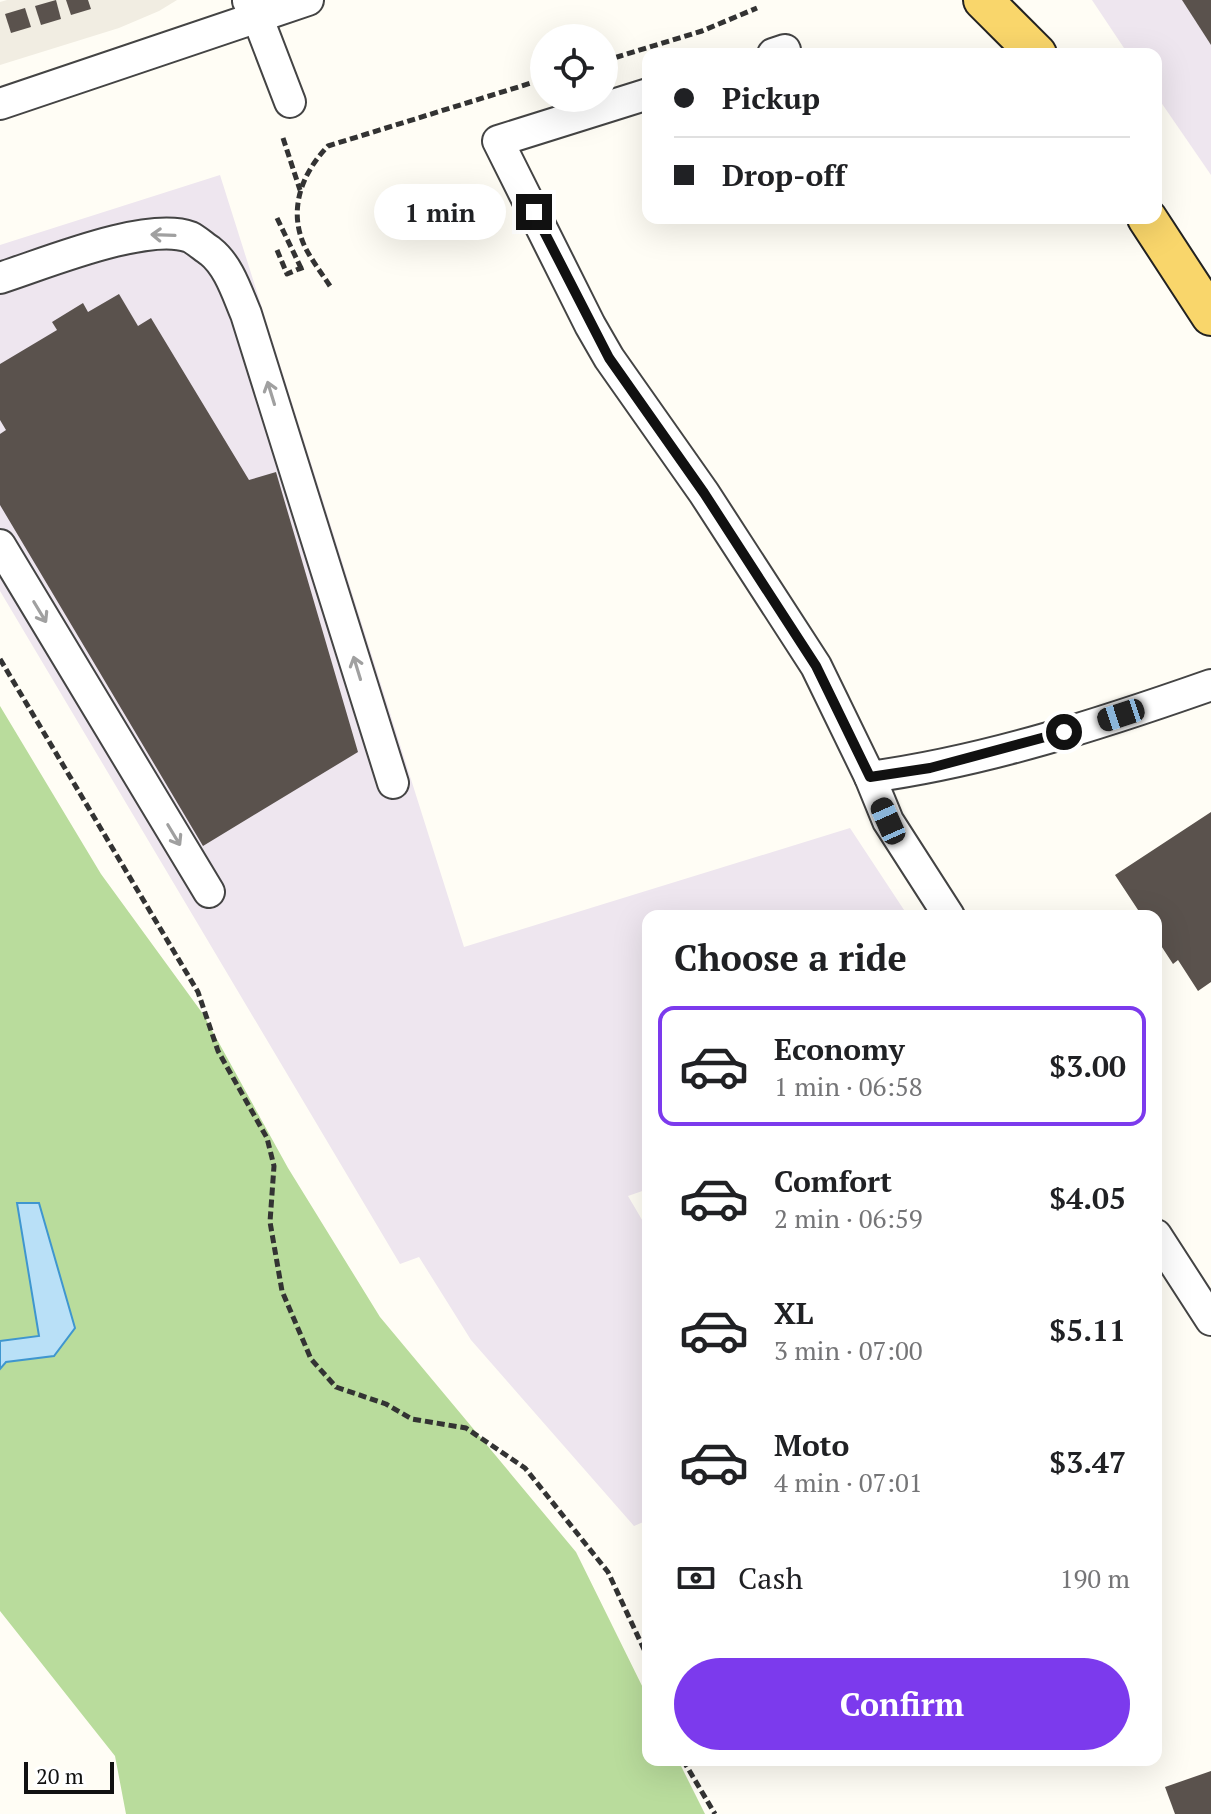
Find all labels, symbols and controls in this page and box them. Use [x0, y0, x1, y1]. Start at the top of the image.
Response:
map controls [530, 24, 618, 112]
button: locate [530, 24, 618, 112]
text: Pickup [722, 78, 820, 118]
text: Drop-off [722, 155, 846, 195]
callout: 1 min [374, 184, 506, 240]
route end [516, 194, 552, 230]
text: 1 min [404, 195, 476, 229]
one-way arrow [150, 228, 177, 243]
one-way arrow [263, 380, 278, 406]
one-way arrow [32, 600, 48, 623]
one-way arrow [349, 656, 364, 681]
car [1094, 696, 1148, 734]
route start [1046, 714, 1082, 750]
car [867, 794, 909, 848]
one-way arrow [166, 823, 182, 846]
text: Choose a ride [674, 934, 907, 981]
text: Economy [774, 1029, 905, 1069]
icon: car [678, 1030, 750, 1102]
text: $3.00 [1049, 1046, 1126, 1086]
text: 1 min · 06:58 [774, 1069, 923, 1103]
text: Comfort [774, 1161, 892, 1201]
icon: car [678, 1162, 750, 1234]
text: $4.05 [1049, 1178, 1126, 1218]
text: 2 min · 06:59 [774, 1201, 923, 1235]
text: XL [774, 1293, 813, 1333]
icon: car [678, 1294, 750, 1366]
text: $5.11 [1049, 1310, 1126, 1350]
text: 3 min · 07:00 [774, 1333, 923, 1367]
text: Moto [774, 1425, 849, 1465]
icon: car [678, 1426, 750, 1498]
text: $3.47 [1049, 1442, 1126, 1482]
text: 4 min · 07:01 [774, 1465, 923, 1499]
icon: cash [674, 1556, 718, 1600]
text: Cash [738, 1558, 803, 1598]
text: 190 m [1060, 1561, 1130, 1595]
button: Confirm [674, 1658, 1130, 1750]
scale bar [24, 1758, 114, 1794]
text: 20 m [36, 1761, 84, 1790]

